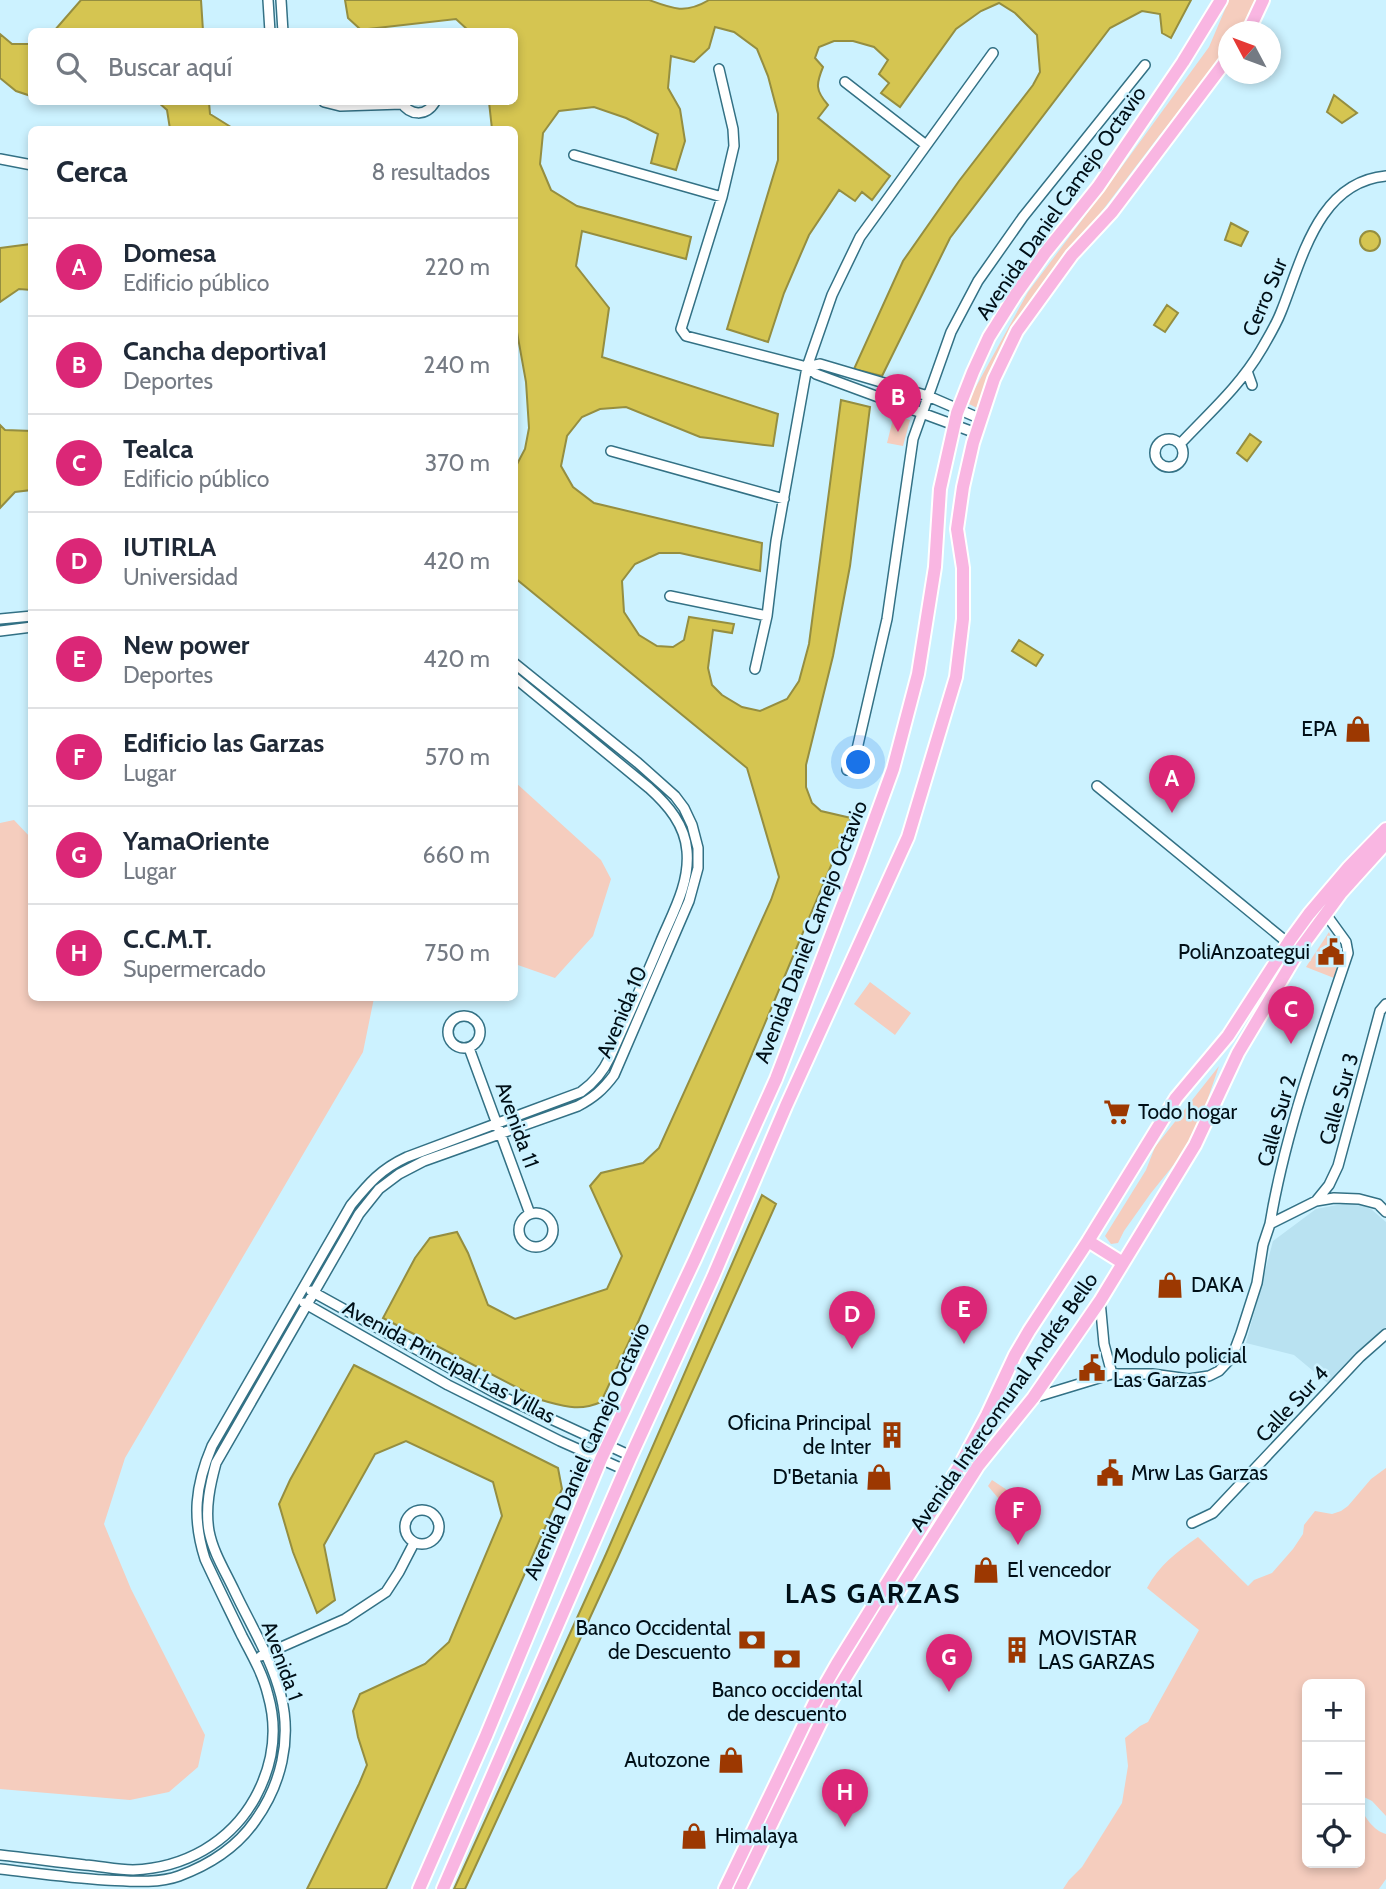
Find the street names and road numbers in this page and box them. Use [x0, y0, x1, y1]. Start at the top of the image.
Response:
street label: Avenida Daniel Camejo Octavio [970, 81, 1152, 325]
street label: Cerro Sur [1237, 254, 1292, 340]
street label: Avenida Daniel Camejo Octavio [749, 797, 873, 1067]
street label: Avenida 10 [591, 962, 652, 1061]
street label: Calle Sur 3 [1314, 1050, 1364, 1148]
street label: Calle Sur 2 [1252, 1072, 1301, 1169]
street label: Avenida 11 [490, 1079, 545, 1171]
street label: Avenida Intercomunal Andrés Bello [904, 1268, 1103, 1536]
street label: Avenida Principal Las Villas [339, 1295, 560, 1428]
street label: Avenida Daniel Camejo Octavio [518, 1318, 656, 1584]
street label: Calle Sur 4 [1250, 1360, 1333, 1447]
street label: Avenida 1 [257, 1618, 308, 1704]

